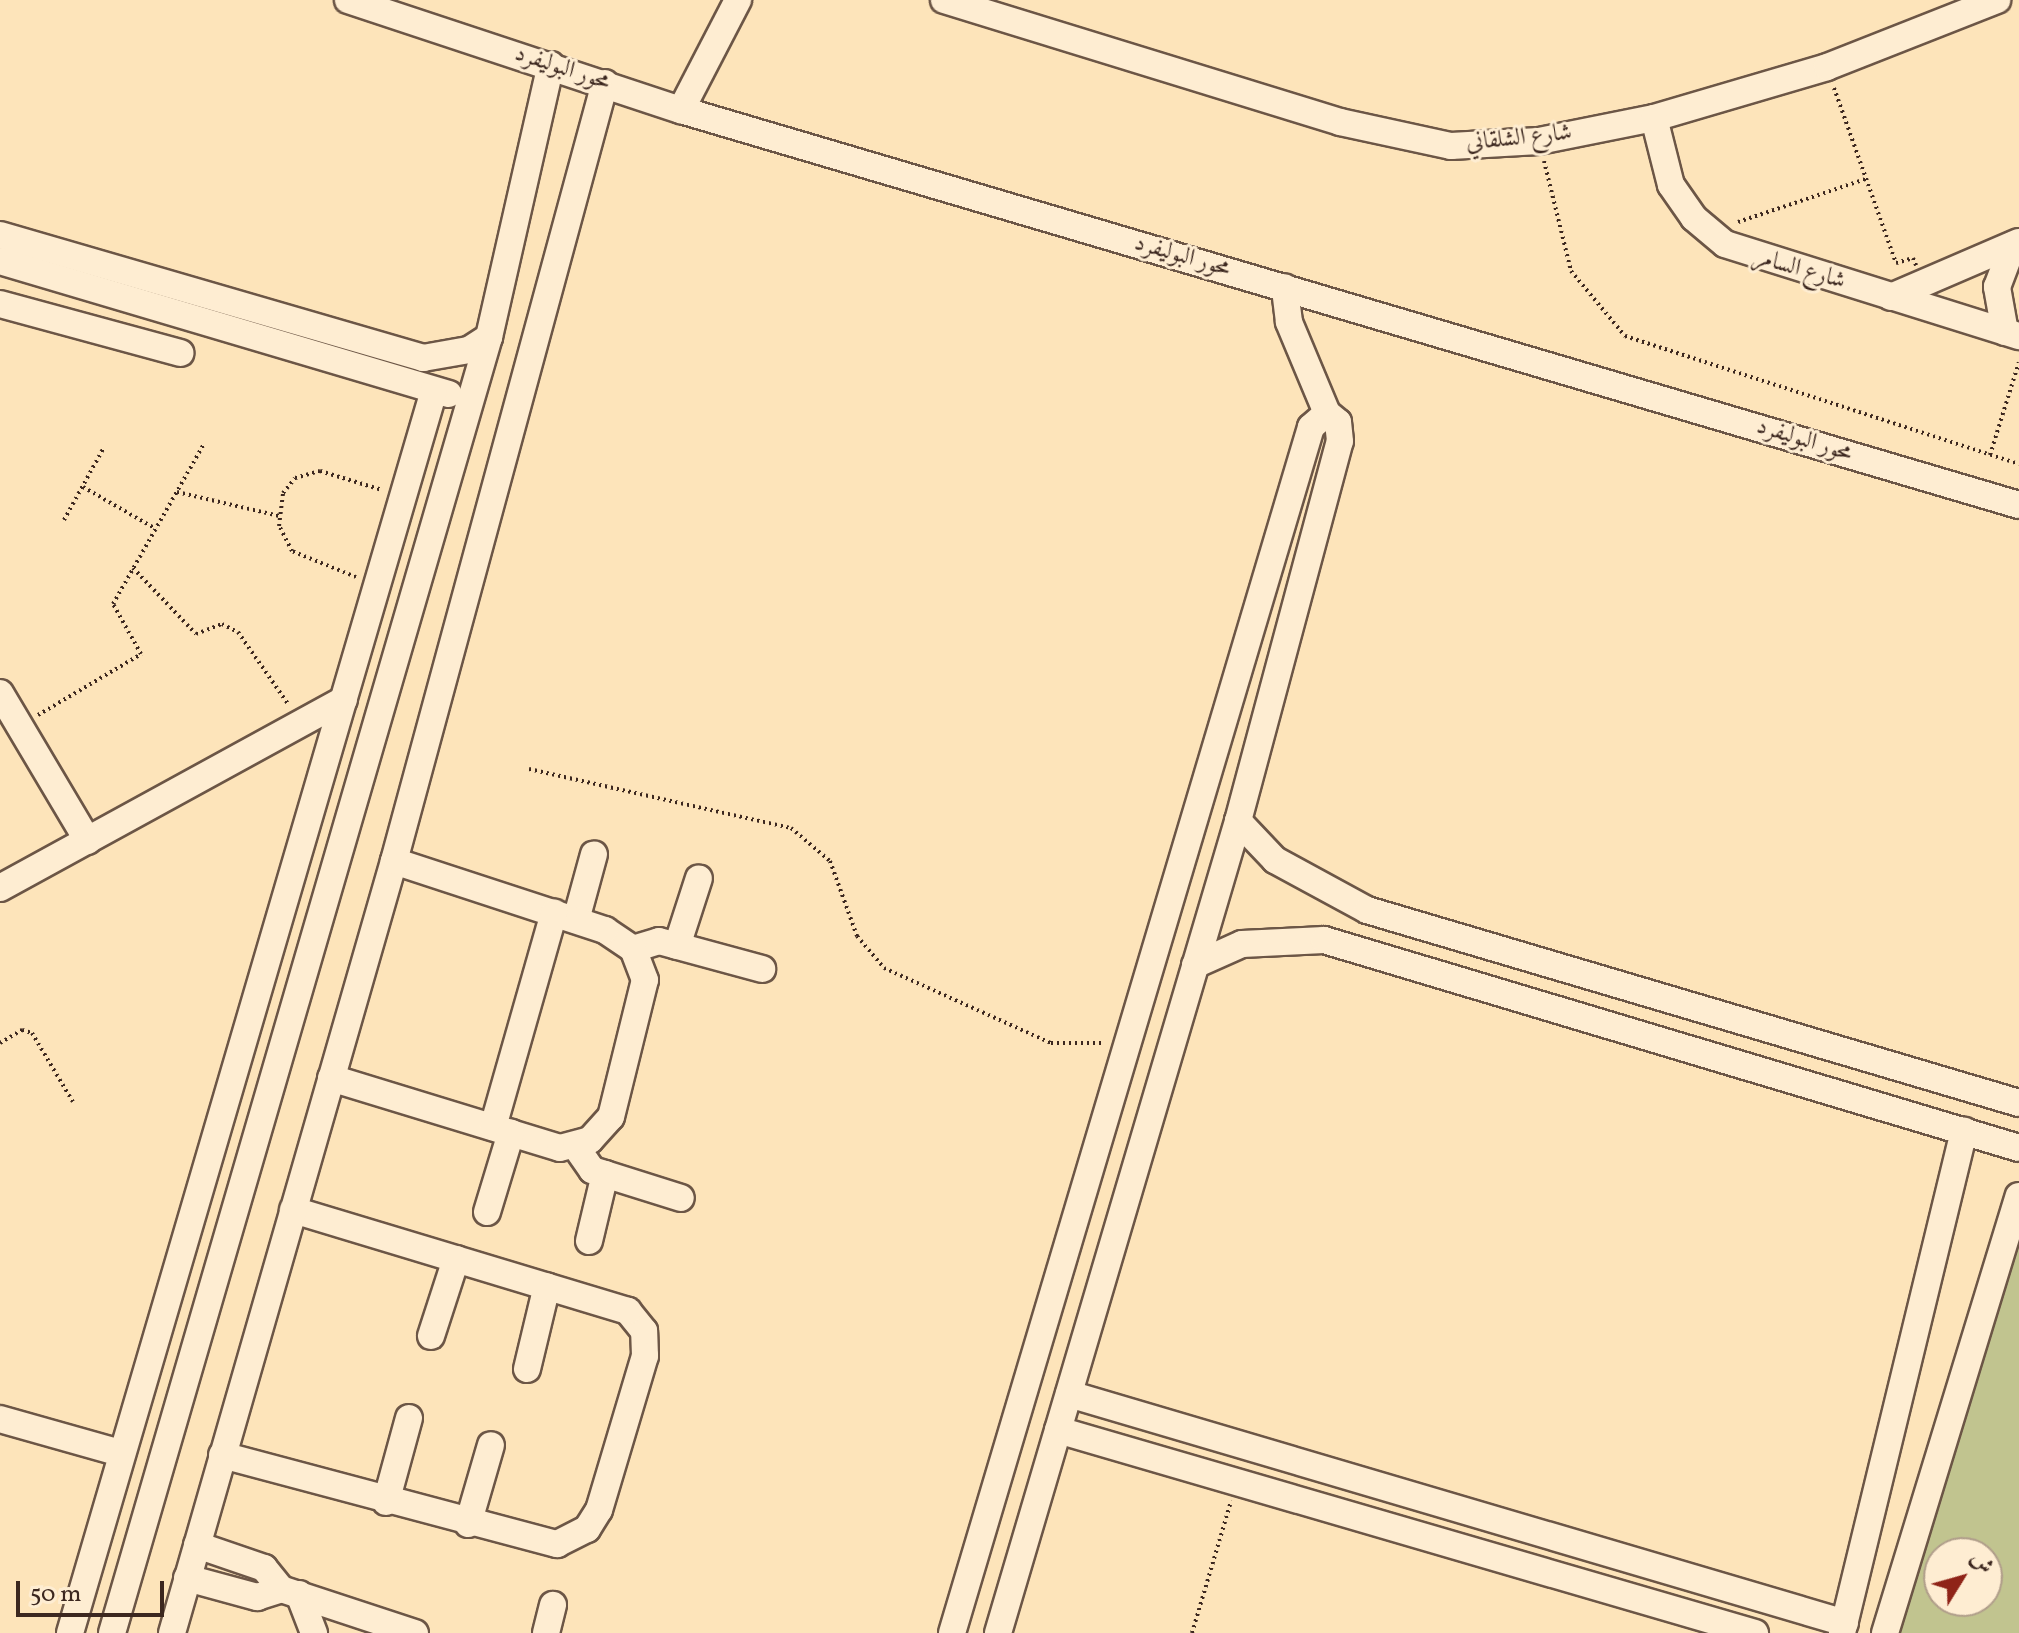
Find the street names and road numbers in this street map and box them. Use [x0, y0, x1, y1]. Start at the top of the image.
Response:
street label: محور البوليفرد [511, 40, 613, 98]
street label: شارع الشلقاني [1465, 119, 1573, 159]
street label: محور البوليفرد [1131, 230, 1233, 284]
street label: شارع السامر [1750, 243, 1848, 297]
street label: محور البوليفرد [1753, 413, 1855, 469]

